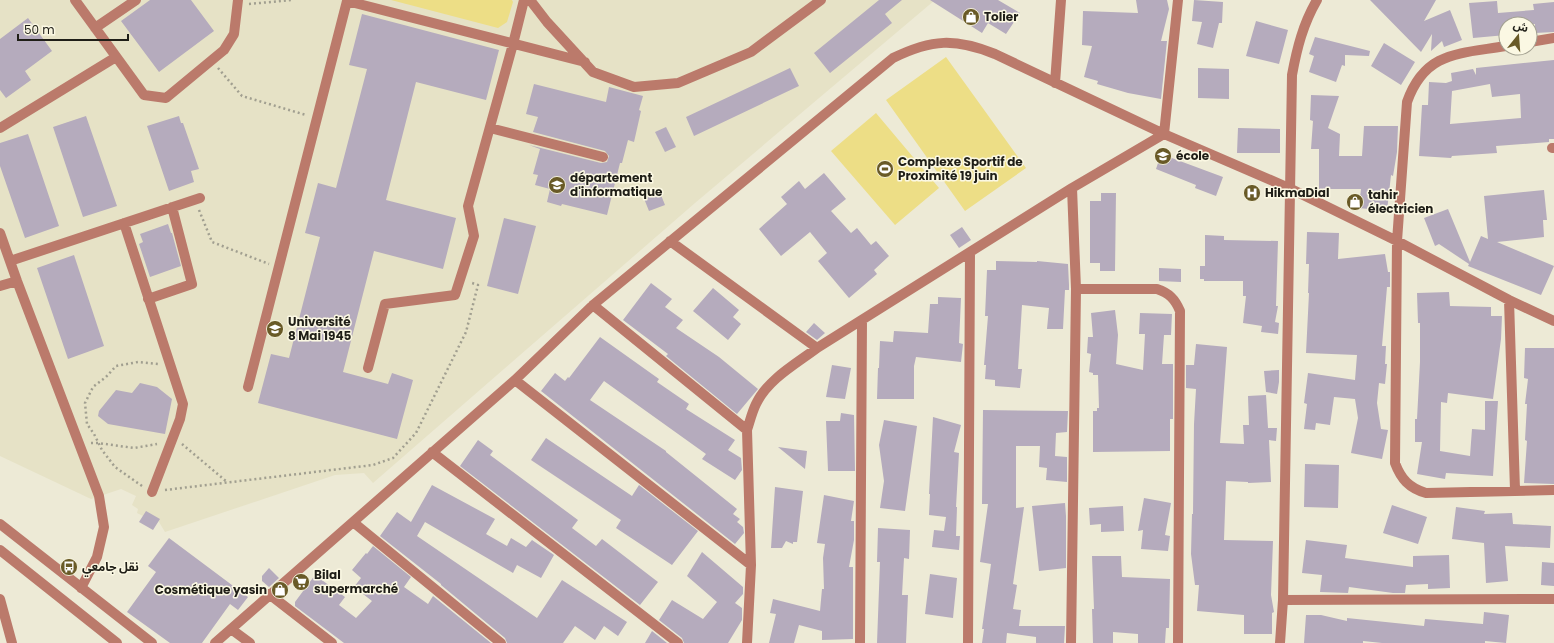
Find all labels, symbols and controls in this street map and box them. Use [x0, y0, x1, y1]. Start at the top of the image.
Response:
shop icon: Tolier [961, 7, 981, 27]
place label: Tolier [984, 8, 1018, 25]
scale bar [18, 16, 128, 42]
north arrow [1498, 16, 1538, 56]
text: ش [1511, 17, 1530, 36]
text: 50 m [24, 21, 55, 38]
school or university icon: école [1153, 146, 1173, 166]
place label: école [1176, 147, 1210, 164]
place label: Complexe Sportif de Proximité 19 juin [898, 153, 1023, 184]
sports icon: Complexe Sportif de Proximité 19 juin [875, 159, 895, 179]
place label: département d'informatique [570, 169, 663, 200]
school or university icon: département d'informatique [547, 175, 567, 195]
hospital icon: HikmaDial [1242, 183, 1262, 203]
place label: HikmaDial [1265, 184, 1330, 201]
place label: tahir électricien [1368, 186, 1433, 217]
shop icon: tahir électricien [1345, 192, 1365, 212]
place label: Université 8 Mai 1945 [288, 313, 352, 344]
school or university icon: Université 8 Mai 1945 [265, 319, 285, 339]
bus stop icon: نقل جامعي [59, 557, 79, 577]
place label: نقل جامعي [82, 558, 139, 577]
place label: Bilal supermarché [314, 566, 399, 597]
supermarket icon: Bilal supermarché [291, 572, 311, 592]
shop icon: Cosmétique yasin [270, 580, 290, 600]
place label: Cosmétique yasin [155, 581, 267, 598]

